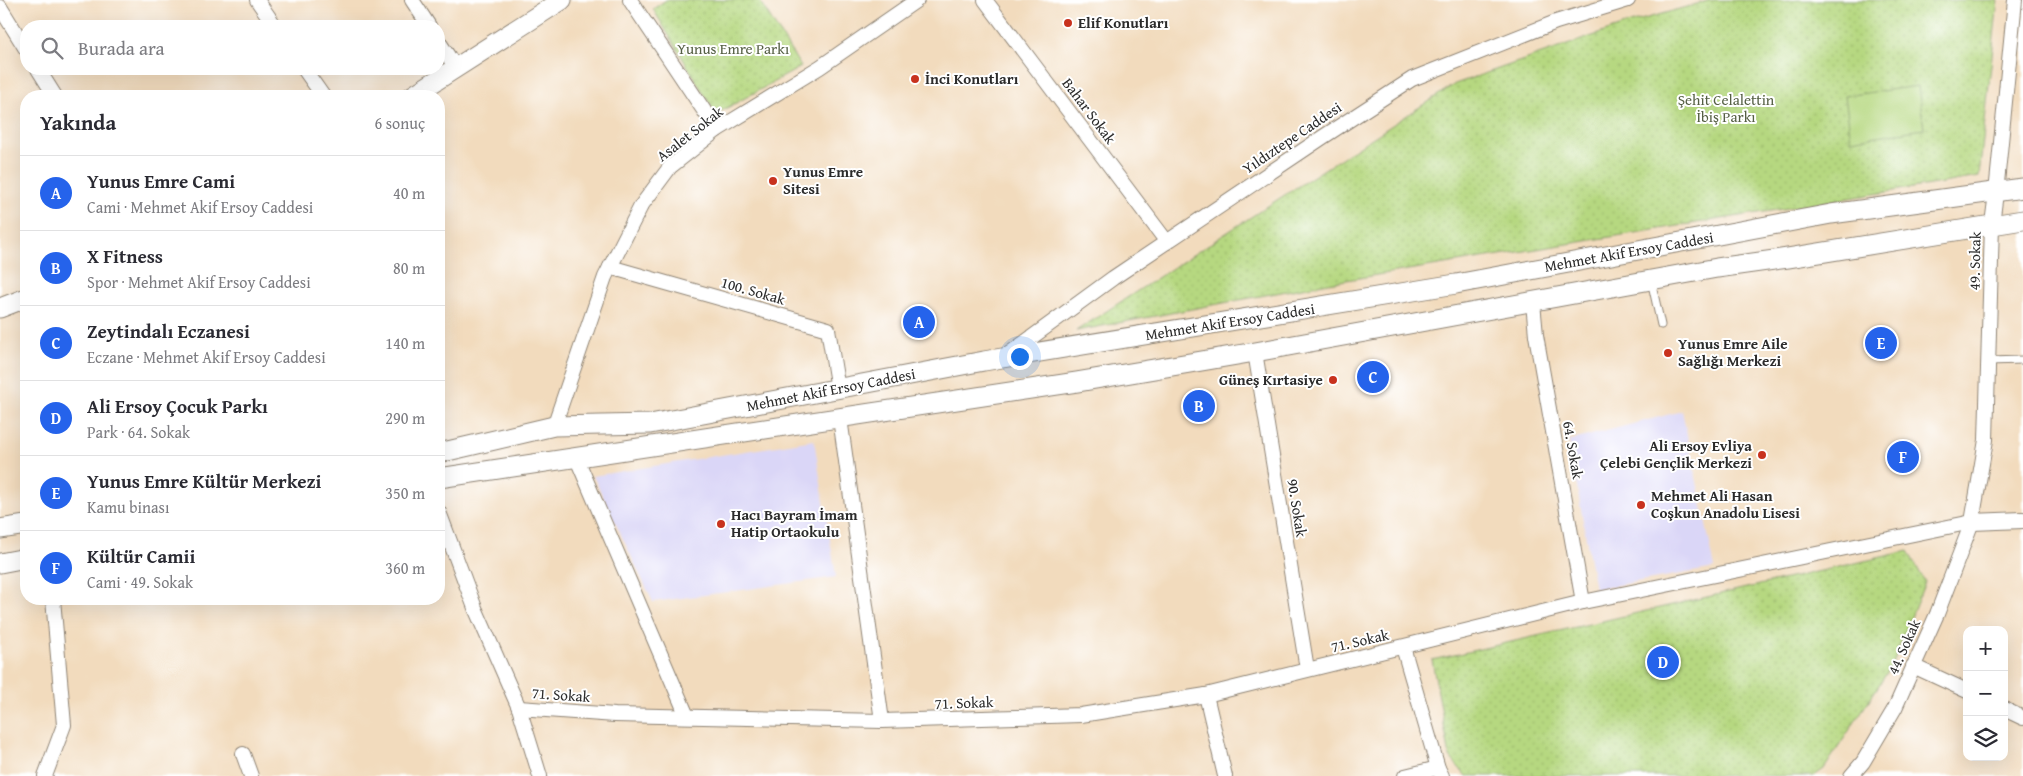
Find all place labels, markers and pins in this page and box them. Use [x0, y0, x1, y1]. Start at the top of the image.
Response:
place label: Elif Konutları [1078, 12, 1169, 33]
marker: Elif Konutları [1062, 17, 1074, 29]
place label: İnci Konutları [925, 68, 1019, 89]
marker: İnci Konutları [909, 73, 921, 85]
place label: Yunus Emre Sitesi [783, 161, 863, 199]
marker: Yunus Emre Sitesi [767, 175, 779, 187]
pin: A [903, 303, 935, 341]
pin: E [1865, 324, 1897, 362]
place label: Yunus Emre Aile Sağlığı Merkezi [1678, 333, 1788, 371]
marker: Yunus Emre Aile Sağlığı Merkezi [1662, 347, 1674, 359]
pin: C [1357, 358, 1389, 396]
place label: Güneş Kırtasiye [1219, 369, 1323, 390]
marker: Güneş Kırtasiye [1327, 374, 1339, 386]
pin: B [1183, 387, 1215, 425]
place label: Ali Ersoy Evliya Çelebi Gençlik Merkezi [1600, 435, 1752, 473]
pin: F [1887, 438, 1919, 476]
marker: Ali Ersoy Evliya Çelebi Gençlik Merkezi [1756, 449, 1768, 461]
place label: Mehmet Ali Hasan Coşkun Anadolu Lisesi [1651, 485, 1800, 523]
marker: Mehmet Ali Hasan Coşkun Anadolu Lisesi [1635, 499, 1647, 511]
place label: Hacı Bayram İmam Hatip Ortaokulu [731, 504, 858, 542]
marker: Hacı Bayram İmam Hatip Ortaokulu [715, 518, 727, 530]
pin: D [1647, 643, 1679, 681]

